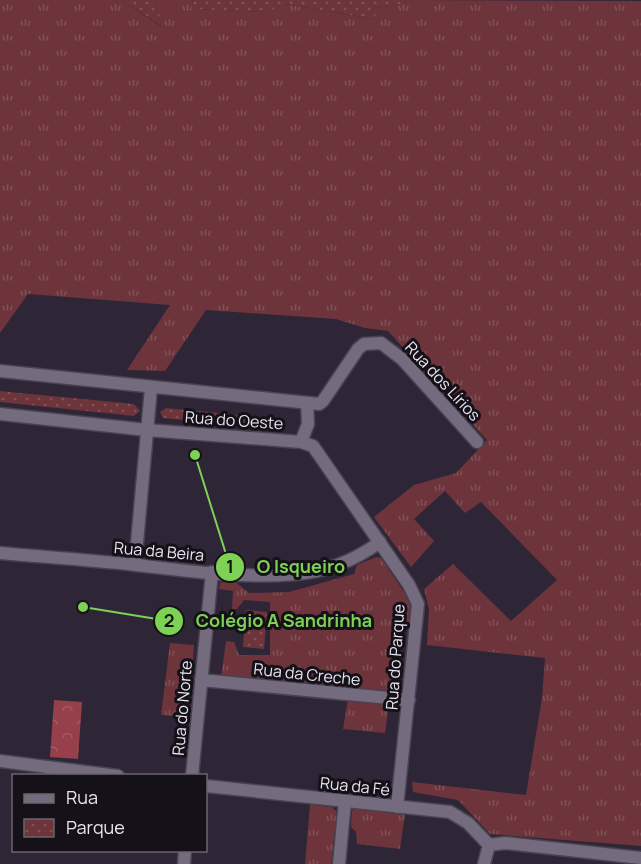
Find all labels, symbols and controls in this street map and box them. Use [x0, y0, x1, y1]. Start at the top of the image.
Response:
street label: Rua dos Lírios [400, 336, 486, 426]
street label: Rua do Oeste [184, 406, 284, 434]
street label: Rua da Beira [113, 536, 205, 566]
callout: O Isqueiro [215, 549, 357, 585]
text: 1 [226, 554, 234, 578]
text: O Isqueiro [257, 554, 345, 578]
callout: Colégio A Sandrinha [154, 603, 384, 639]
street label: Rua do Parque [380, 603, 410, 711]
text: 2 [164, 608, 174, 632]
text: Colégio A Sandrinha [196, 608, 372, 632]
street label: Rua da Creche [252, 657, 362, 691]
street label: Rua do Norte [167, 659, 197, 757]
street label: Rua da Fé [319, 771, 391, 801]
legend [12, 774, 207, 852]
text: Rua [66, 785, 98, 809]
text: Parque [66, 815, 125, 839]

